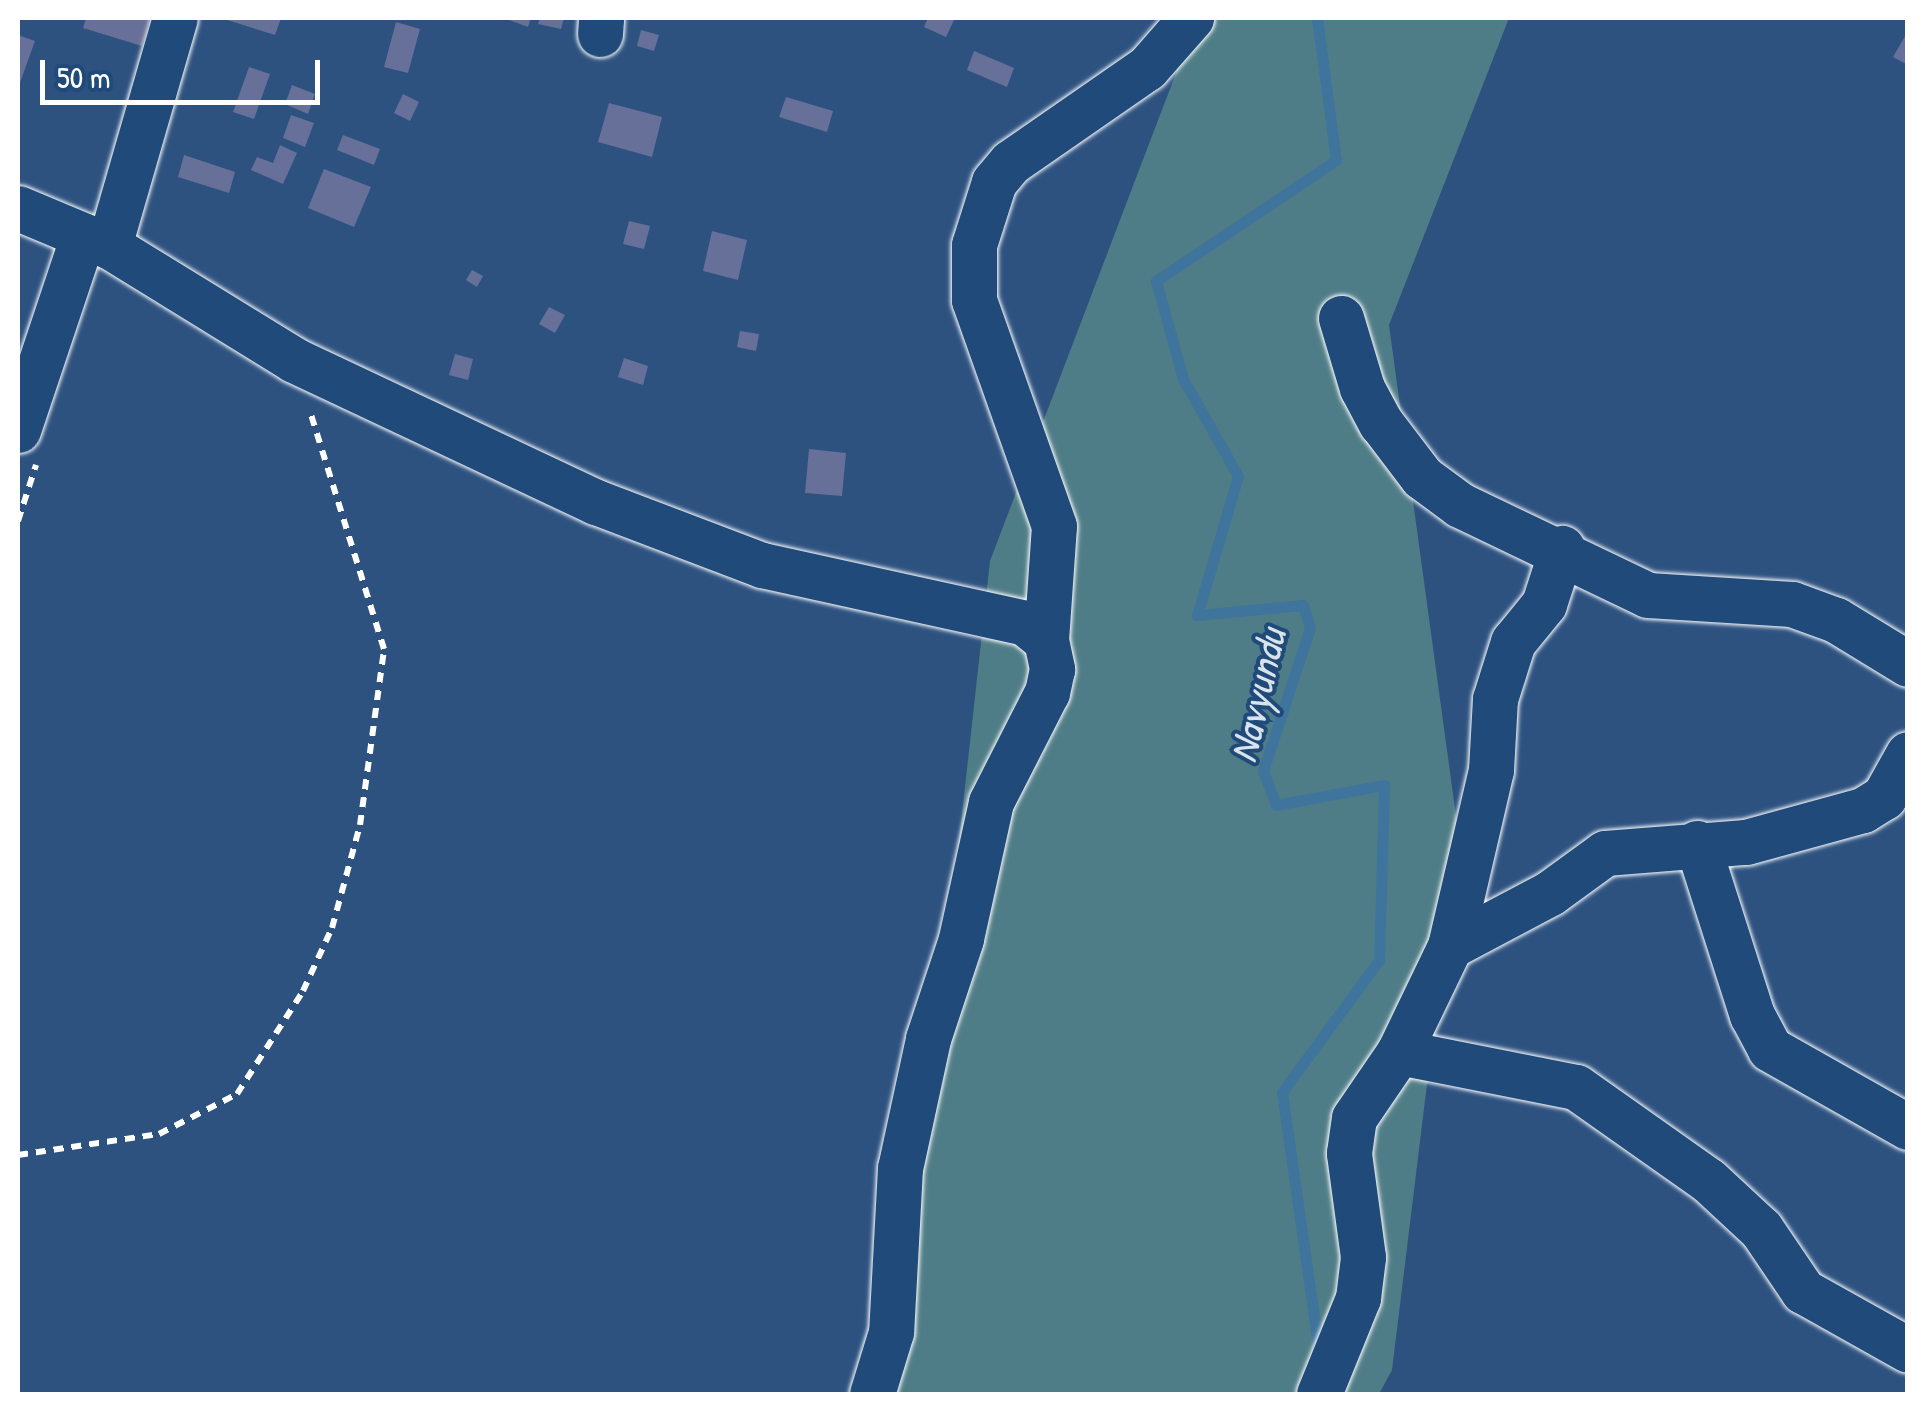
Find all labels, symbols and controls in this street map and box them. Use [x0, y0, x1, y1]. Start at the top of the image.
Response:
scale bar [45, 40, 325, 102]
text: 50 m [57, 57, 110, 97]
water label: Navyundu [1217, 624, 1295, 766]

